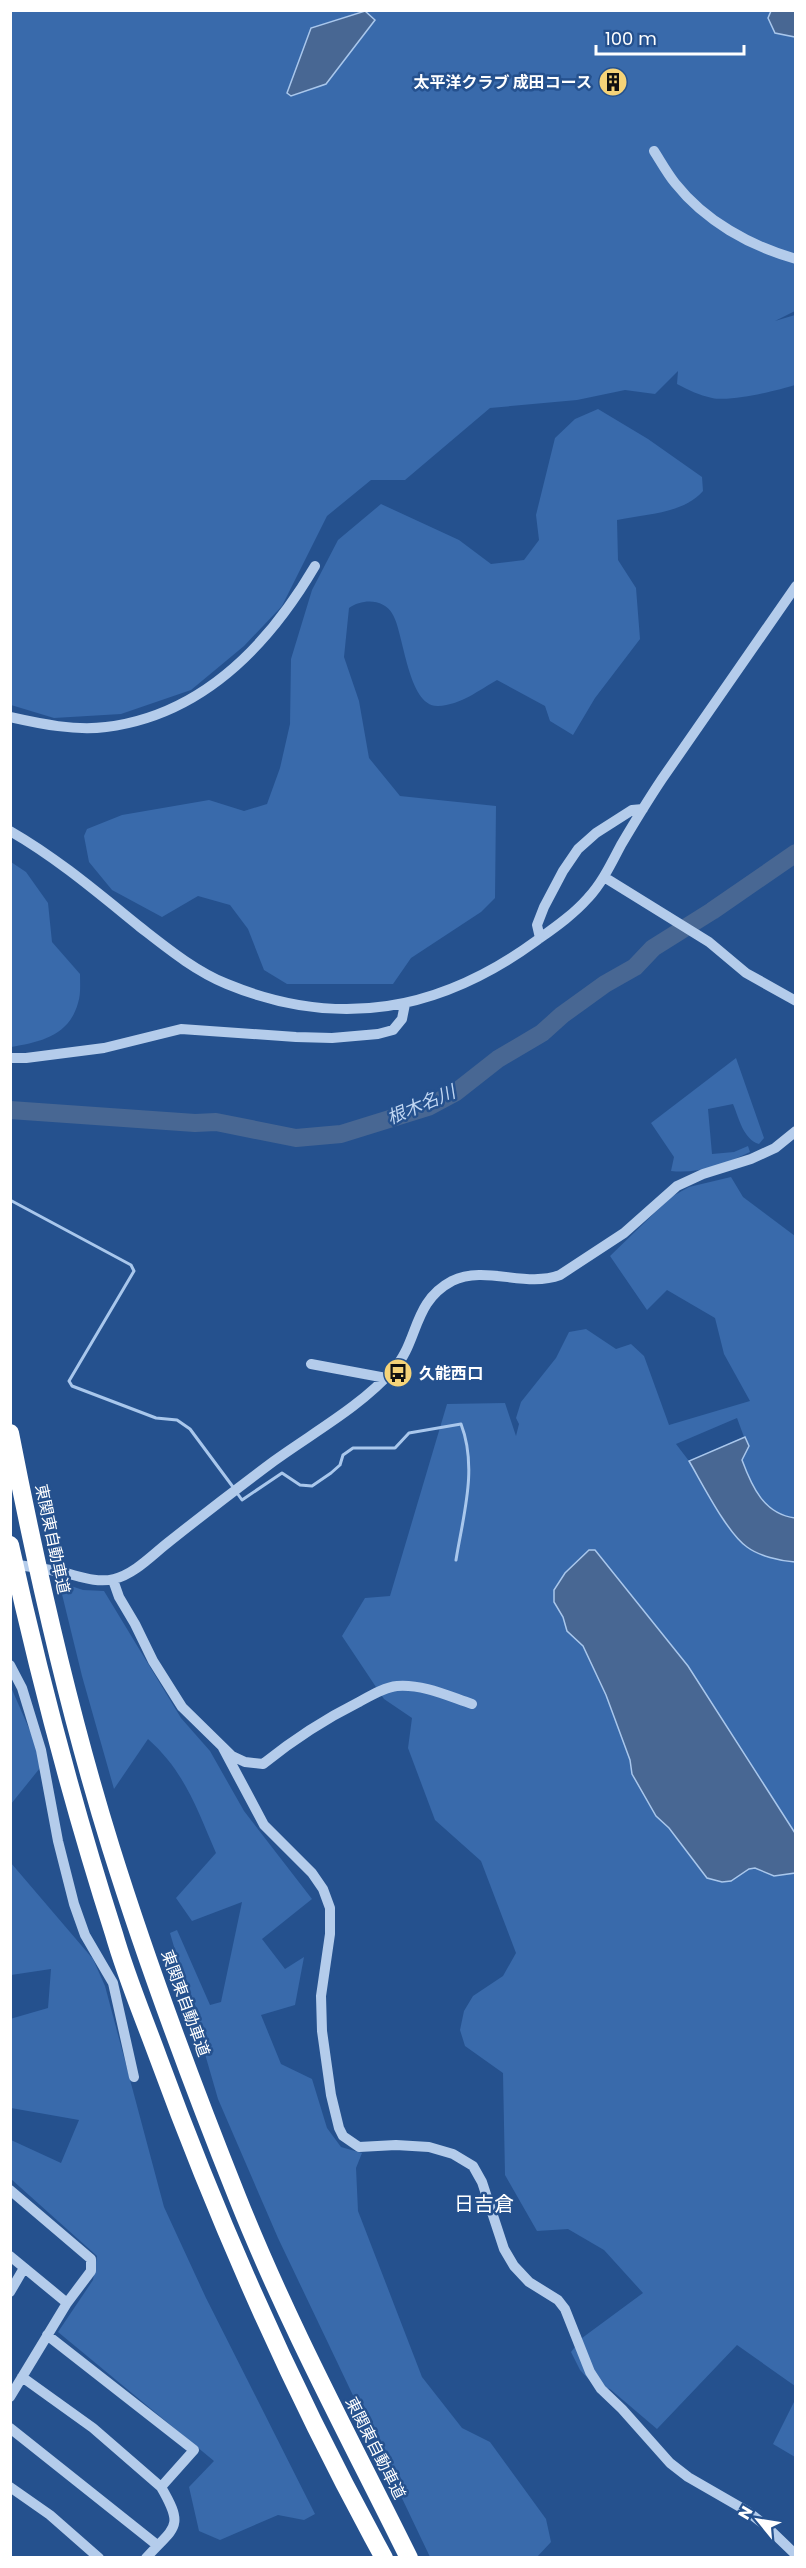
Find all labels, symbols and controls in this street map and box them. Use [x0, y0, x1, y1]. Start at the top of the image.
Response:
scale bar [596, 18, 744, 56]
text: 100 m [605, 26, 657, 51]
building icon: 太平洋クラブ 成田コース [597, 66, 629, 98]
place label: 太平洋クラブ 成田コース [413, 71, 592, 94]
water label: 根木名川 [383, 1078, 461, 1130]
bus stop icon: 久能西口 [382, 1357, 414, 1389]
place label: 久能西口 [419, 1362, 483, 1385]
street label: 東関東自動車道 [30, 1482, 75, 1596]
street label: 東関東自動車道 [156, 1947, 215, 2060]
district label: 日吉倉 [454, 2190, 514, 2218]
street label: 東関東自動車道 [340, 2393, 411, 2503]
north arrow [728, 2490, 788, 2550]
text: N [732, 2502, 758, 2524]

